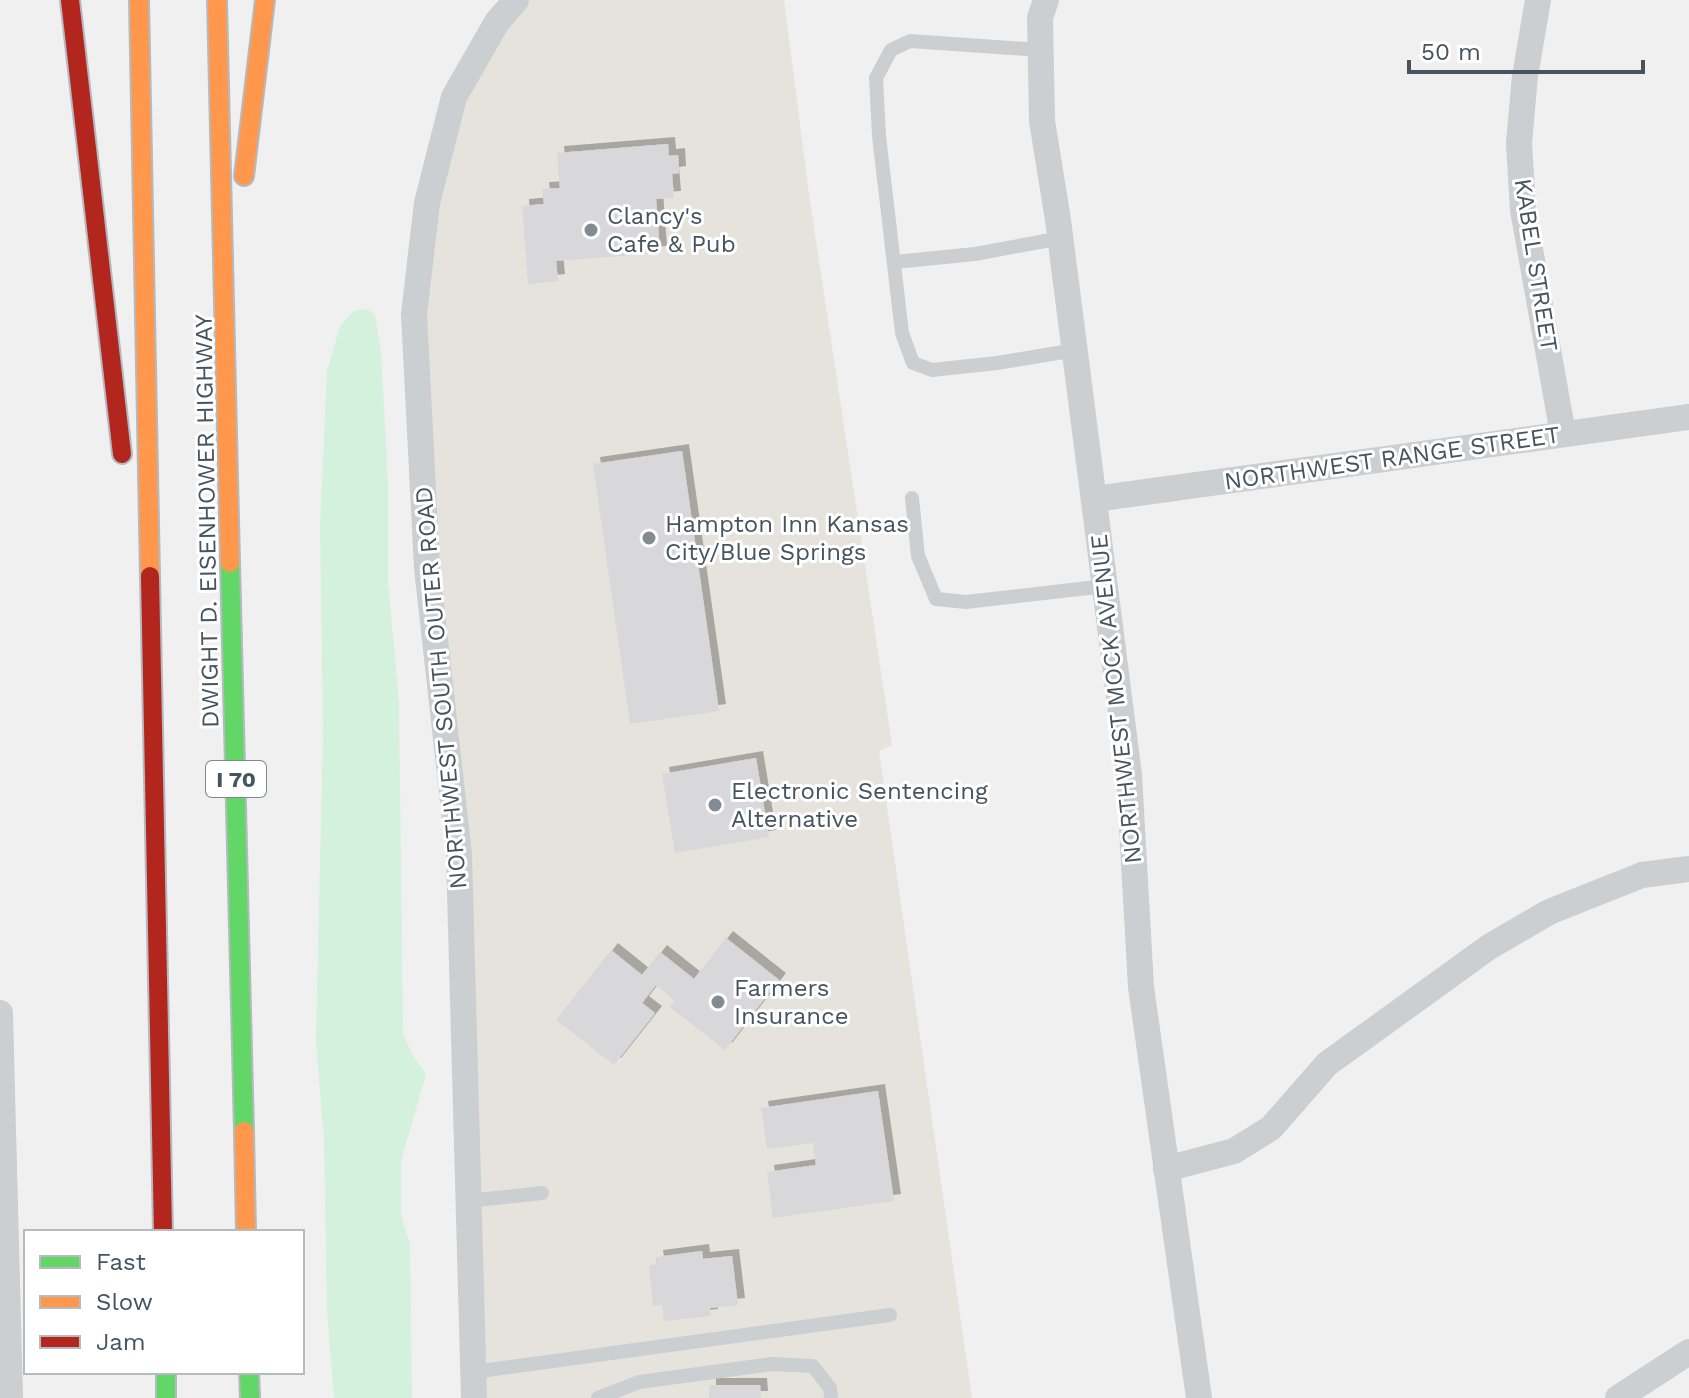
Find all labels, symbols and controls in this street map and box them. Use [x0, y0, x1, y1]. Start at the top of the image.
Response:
scale bar [1409, 24, 1643, 74]
text: 50 m [1421, 38, 1481, 66]
street label: KABEL STREET [1509, 177, 1563, 353]
place label: Clancy's Cafe & Pub [607, 202, 736, 258]
marker: Clancy's Cafe & Pub [582, 221, 600, 239]
street label: DWIGHT D. EISENHOWER HIGHWAY [189, 314, 225, 728]
street label: NORTHWEST RANGE STREET [1222, 421, 1562, 495]
street label: NORTHWEST SOUTH OUTER ROAD [409, 485, 473, 891]
place label: Hampton Inn Kansas City/Blue Springs [665, 510, 909, 566]
marker: Hampton Inn Kansas City/Blue Springs [640, 529, 658, 547]
street label: NORTHWEST MOCK AVENUE [1085, 533, 1147, 865]
road number: I 70 [206, 761, 266, 797]
place label: Electronic Sentencing Alternative [731, 777, 988, 833]
marker: Electronic Sentencing Alternative [706, 796, 724, 814]
place label: Farmers Insurance [734, 974, 848, 1030]
marker: Farmers Insurance [709, 993, 727, 1011]
legend [24, 1230, 304, 1374]
text: Fast [96, 1248, 146, 1276]
text: Slow [96, 1288, 153, 1316]
text: Jam [96, 1328, 146, 1356]

